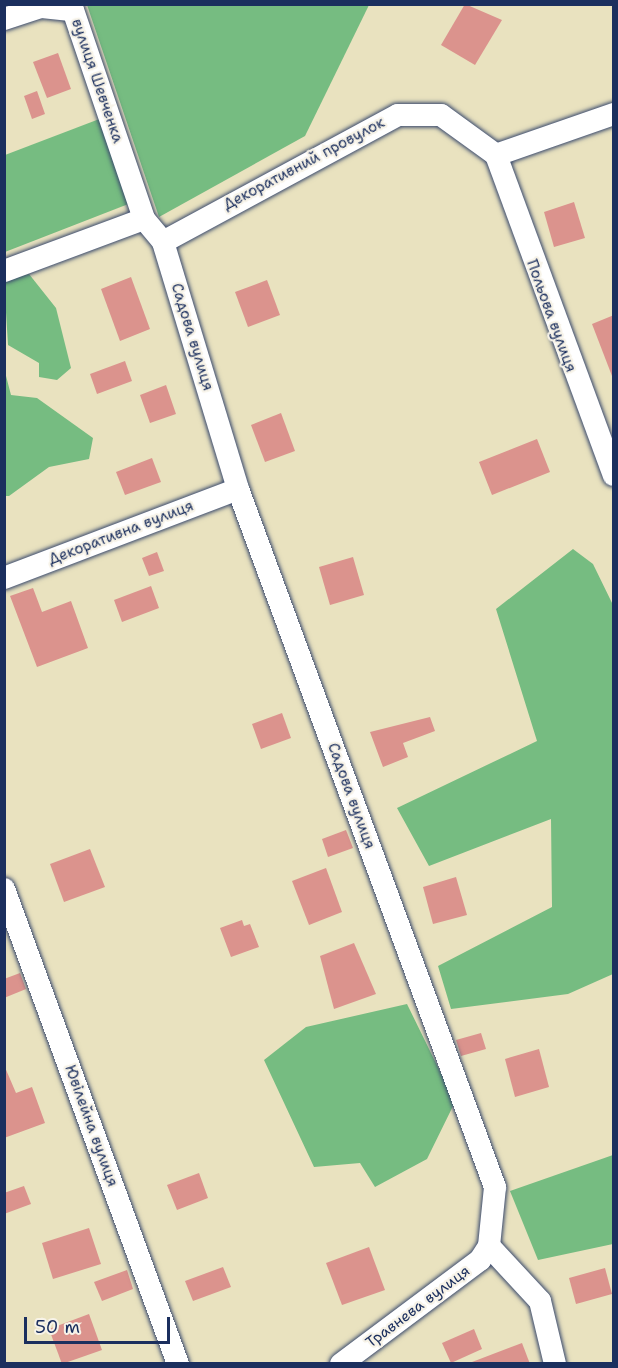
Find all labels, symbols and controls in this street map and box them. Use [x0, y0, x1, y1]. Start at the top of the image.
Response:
street label: вулиця Шевченка [67, 17, 127, 145]
street label: Декоративний провулок [220, 114, 388, 214]
street label: Польова вулиця [522, 257, 580, 375]
street label: Садова вулиця [167, 281, 217, 393]
street label: Декоративна вулиця [46, 497, 196, 569]
street label: Садова вулиця [323, 741, 379, 851]
street label: Ювілейна вулиця [61, 1063, 121, 1189]
street label: Травнева вулиця [362, 1262, 474, 1352]
scale bar [27, 1305, 172, 1343]
text: 50 m [35, 1315, 80, 1339]

